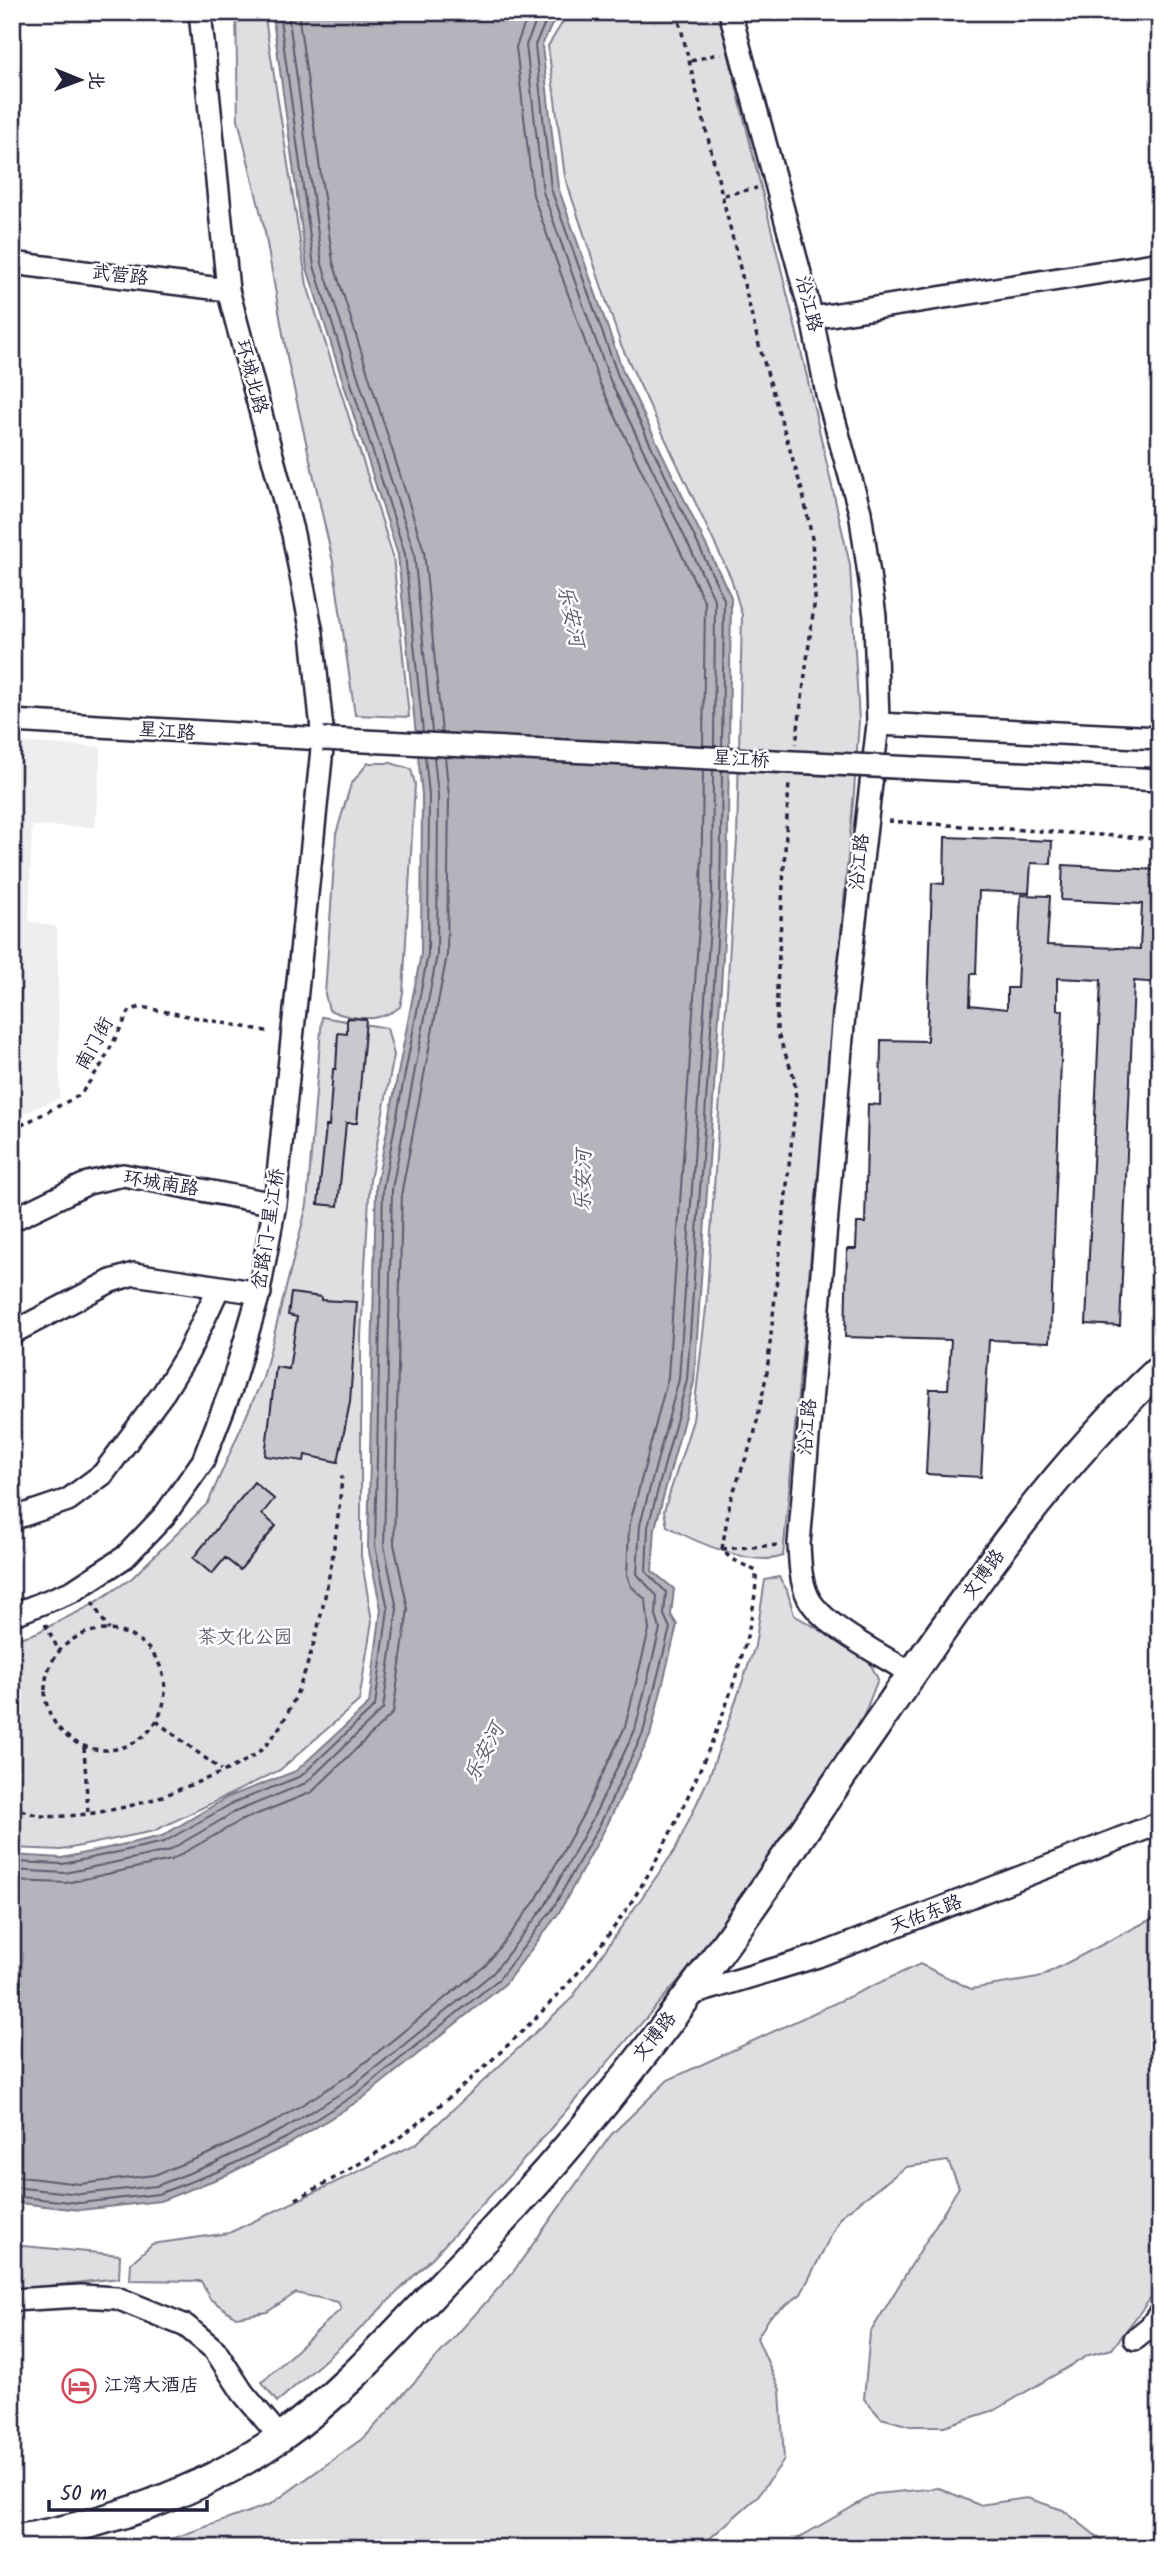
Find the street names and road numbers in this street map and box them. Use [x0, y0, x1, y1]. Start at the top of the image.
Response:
street label: 武营路 [90, 258, 150, 294]
street label: 沿江路 [787, 273, 829, 335]
street label: 环城北路 [227, 336, 275, 418]
street label: 星江路 [138, 715, 196, 749]
street label: 星江桥 [712, 744, 770, 776]
street label: 沿江路 [842, 832, 878, 892]
street label: 南门街 [68, 1012, 122, 1076]
street label: 环城南路 [121, 1163, 201, 1205]
street label: 岔路门-星江桥 [245, 1166, 293, 1292]
street label: 沿江路 [791, 1397, 825, 1457]
street label: 文博路 [955, 1543, 1013, 1607]
street label: 天佑东路 [885, 1887, 967, 1943]
street label: 文博路 [625, 2005, 685, 2069]

